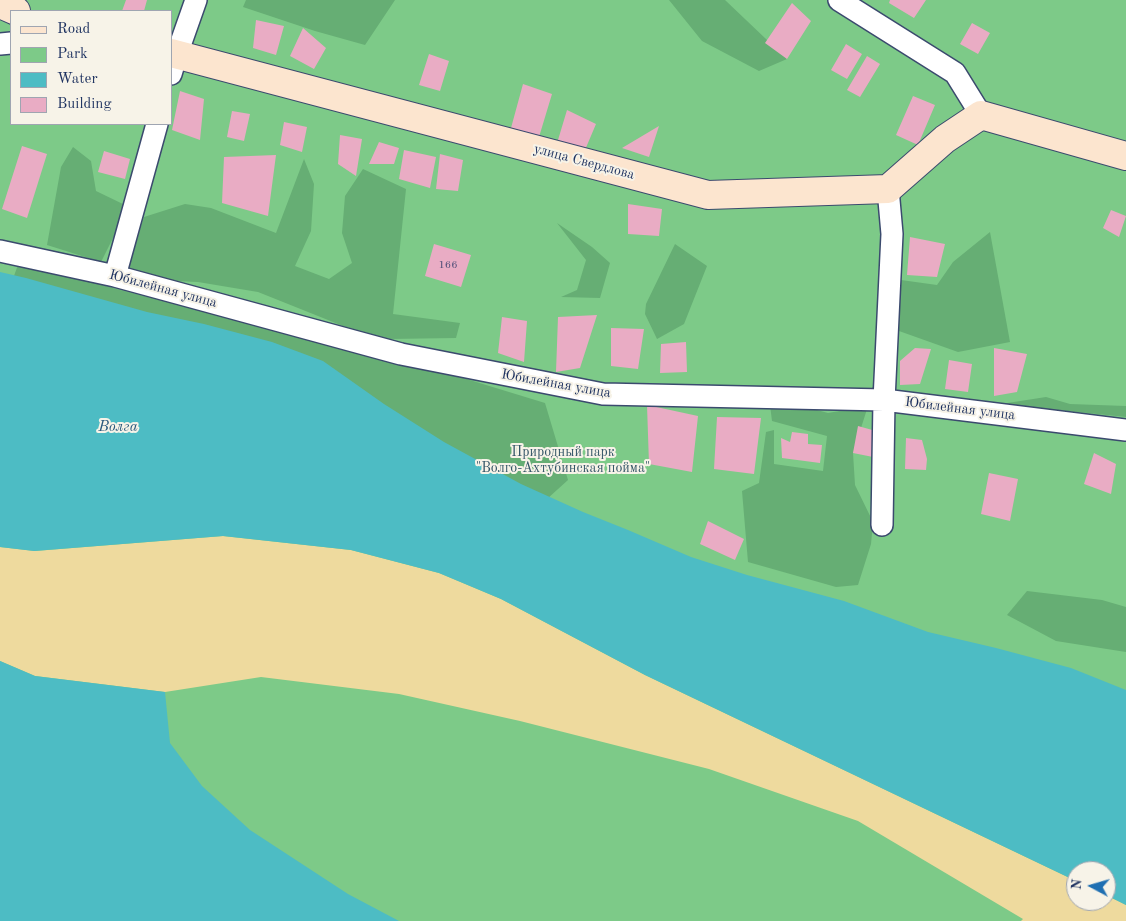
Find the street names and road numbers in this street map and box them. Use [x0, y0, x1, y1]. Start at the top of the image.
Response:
street label: улица Свердлова [532, 140, 636, 184]
street label: Юбилейная улица [107, 267, 219, 311]
street label: Юбилейная улица [500, 366, 612, 402]
street label: Юбилейная улица [904, 394, 1016, 424]

